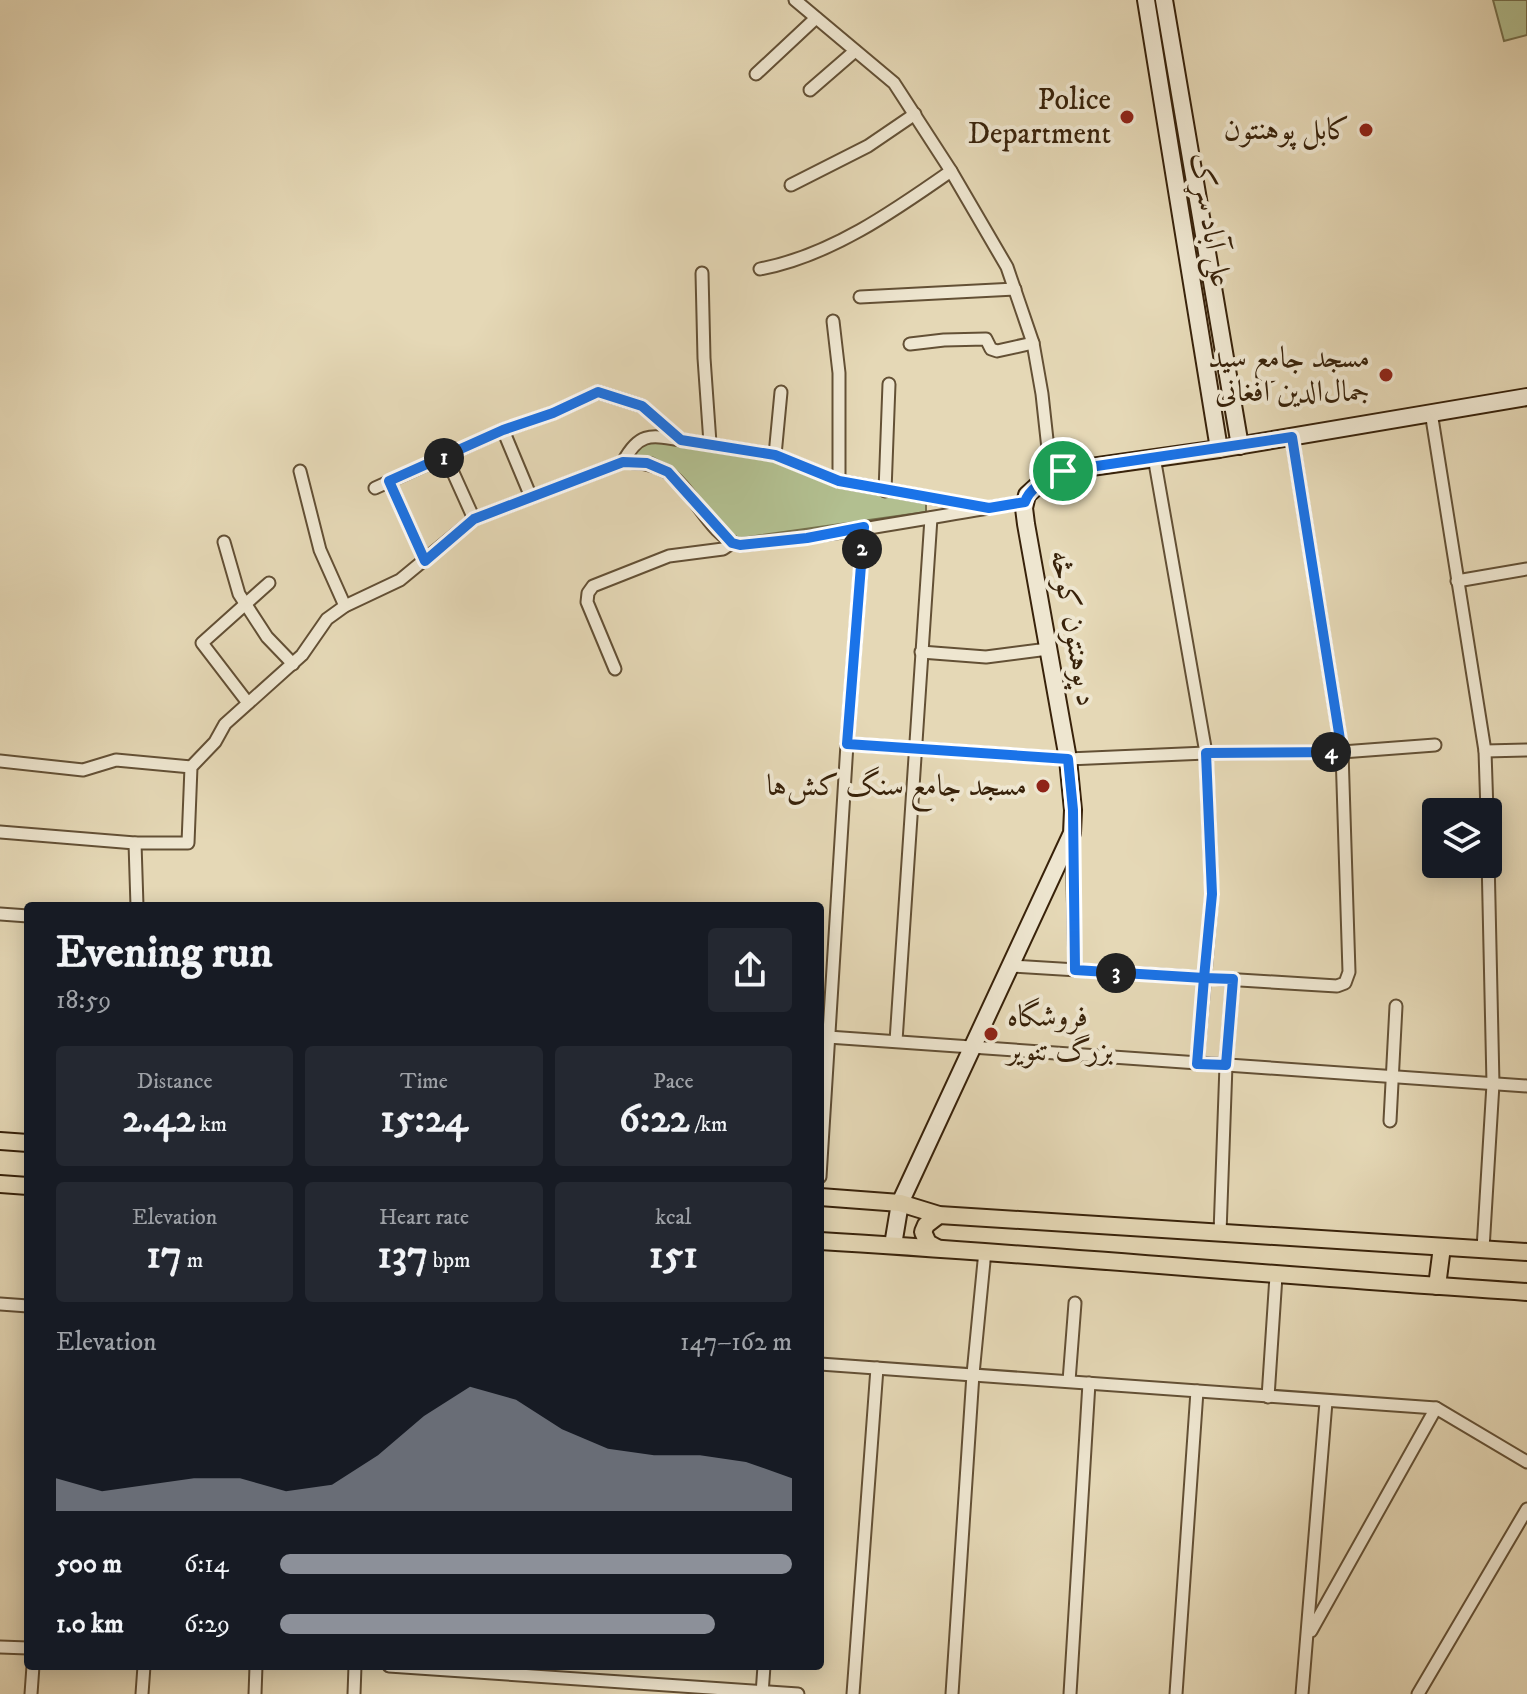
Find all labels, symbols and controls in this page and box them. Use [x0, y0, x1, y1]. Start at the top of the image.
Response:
place label: Police Department [968, 82, 1111, 153]
marker: Police Department [1118, 108, 1136, 126]
place label: کابل پوهنتون [1224, 112, 1350, 150]
marker: کابل پوهنتون [1357, 121, 1375, 139]
street label: علی آباد سړک [1178, 150, 1240, 290]
place label: مسجد جامع سید جمال‌الدین افغانی [1208, 340, 1370, 411]
marker: مسجد جامع سید جمال‌الدین افغانی [1377, 366, 1395, 384]
pin [1029, 437, 1097, 505]
pin: 1 [424, 438, 464, 478]
text: 1 [440, 444, 448, 471]
icon: arrive [1041, 449, 1085, 493]
pin: 2 [842, 529, 882, 569]
text: 2 [857, 535, 867, 562]
street label: د پوهنتون کوڅه [1040, 547, 1105, 709]
pin: 4 [1311, 732, 1351, 772]
text: 4 [1325, 738, 1337, 765]
place label: مسجد جامع سنگ کش‌ها [766, 766, 1027, 812]
marker: مسجد جامع سنگ کش‌ها [1034, 777, 1052, 795]
map controls [1422, 798, 1502, 878]
button: layers [1422, 798, 1502, 878]
text: Evening run [56, 926, 273, 981]
button: share [708, 928, 792, 1012]
pin: 3 [1096, 953, 1136, 993]
text: 3 [1112, 959, 1120, 986]
text: 18:59 [56, 984, 111, 1017]
place label: فروشگاه بزرگ تنویر [1004, 997, 1113, 1070]
marker: فروشگاه بزرگ تنویر [982, 1025, 1000, 1043]
text: Distance [137, 1068, 213, 1095]
text: Time [400, 1068, 448, 1095]
text: Pace [653, 1068, 694, 1095]
text: 2.42 [122, 1095, 195, 1145]
text: 15:24 [380, 1095, 468, 1145]
text: 6:22 [619, 1095, 690, 1145]
text: km [195, 1111, 227, 1138]
text: /km [690, 1111, 728, 1138]
text: Elevation [132, 1204, 217, 1231]
text: Heart rate [379, 1204, 469, 1231]
text: kcal [655, 1204, 691, 1231]
text: 17 [146, 1231, 182, 1281]
text: 137 [377, 1231, 428, 1281]
text: 151 [649, 1231, 698, 1281]
text: m [182, 1247, 203, 1274]
text: bpm [428, 1247, 471, 1274]
text: Elevation [56, 1326, 157, 1359]
text: 147–162 m [680, 1326, 792, 1359]
text: 500 m [56, 1548, 122, 1581]
text: 6:14 [184, 1548, 229, 1581]
text: 1.0 km [56, 1608, 124, 1641]
text: 6:29 [184, 1608, 230, 1641]

